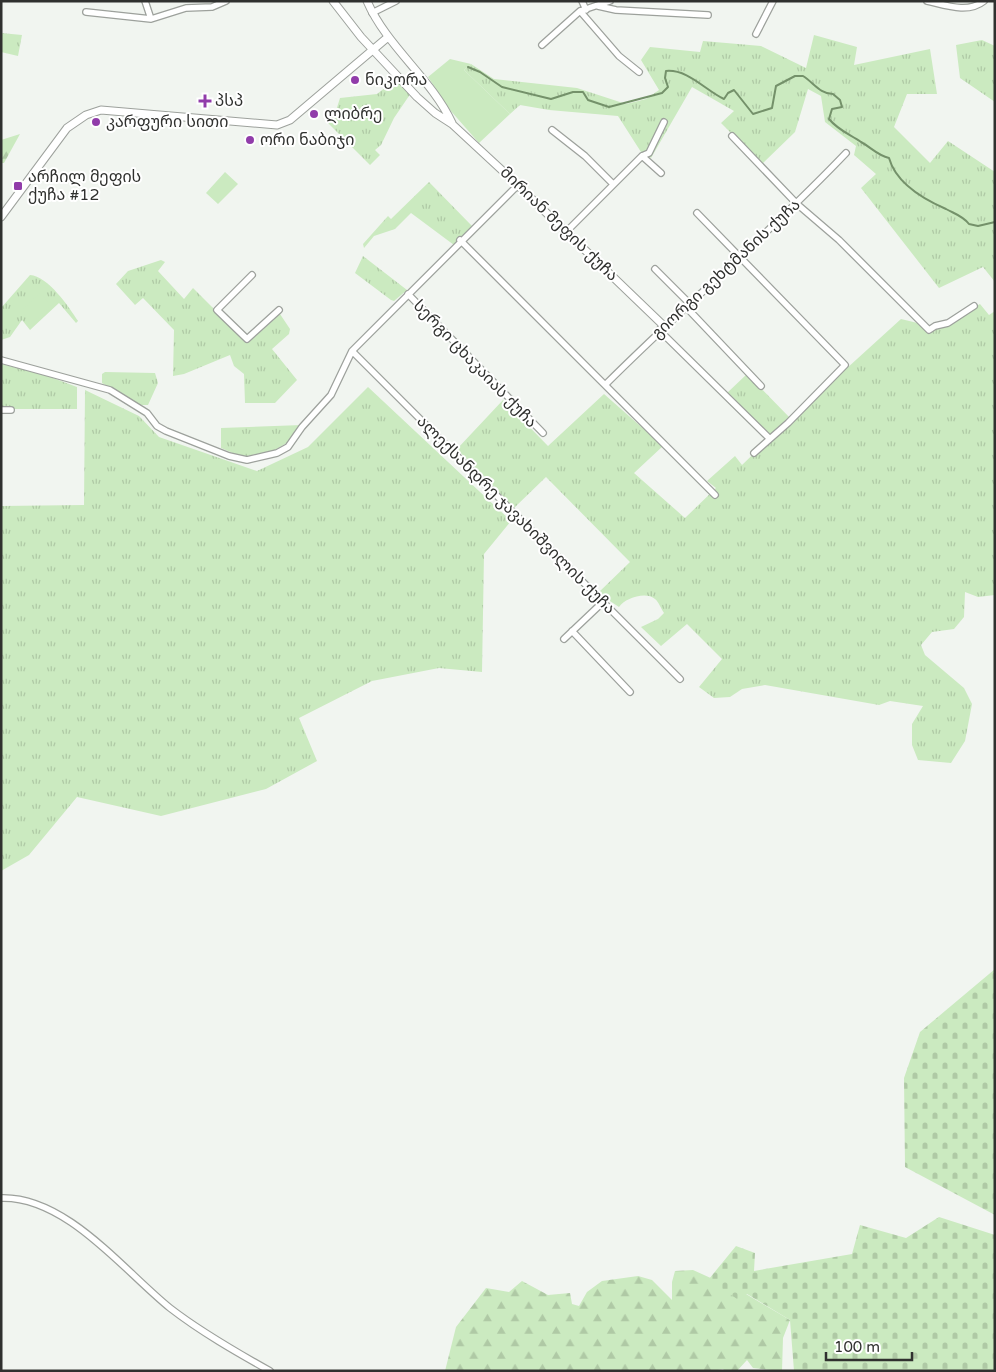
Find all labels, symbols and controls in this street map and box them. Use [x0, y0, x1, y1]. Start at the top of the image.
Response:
place label: ნიკორა [365, 70, 427, 90]
marker: ნიკორა [349, 74, 361, 86]
place label: პსპ [215, 91, 243, 111]
marker: პსპ [199, 95, 211, 107]
place label: ლიბრე [324, 104, 382, 124]
marker: ლიბრე [308, 108, 320, 120]
place label: კარფური სითი [106, 112, 228, 132]
marker: კარფური სითი [90, 116, 102, 128]
place label: ორი ნაბიჯი [260, 130, 354, 150]
marker: ორი ნაბიჯი [244, 134, 256, 146]
street label: მირიან მეფის ქუჩა [496, 162, 622, 286]
place label: არჩილ მეფის ქუჩა #12 [28, 167, 141, 205]
marker: არჩილ მეფის ქუჩა #12 [12, 180, 24, 192]
street label: გიორგი გეხტმანის ქუჩა [648, 195, 804, 343]
street label: სერგი ცხაკაიას ქუჩა [409, 296, 541, 432]
street label: ალექსანდრე ჯავახიშვილის ქუჩა [412, 411, 620, 619]
scale bar [826, 1330, 912, 1362]
text: 100 m [834, 1338, 880, 1356]

